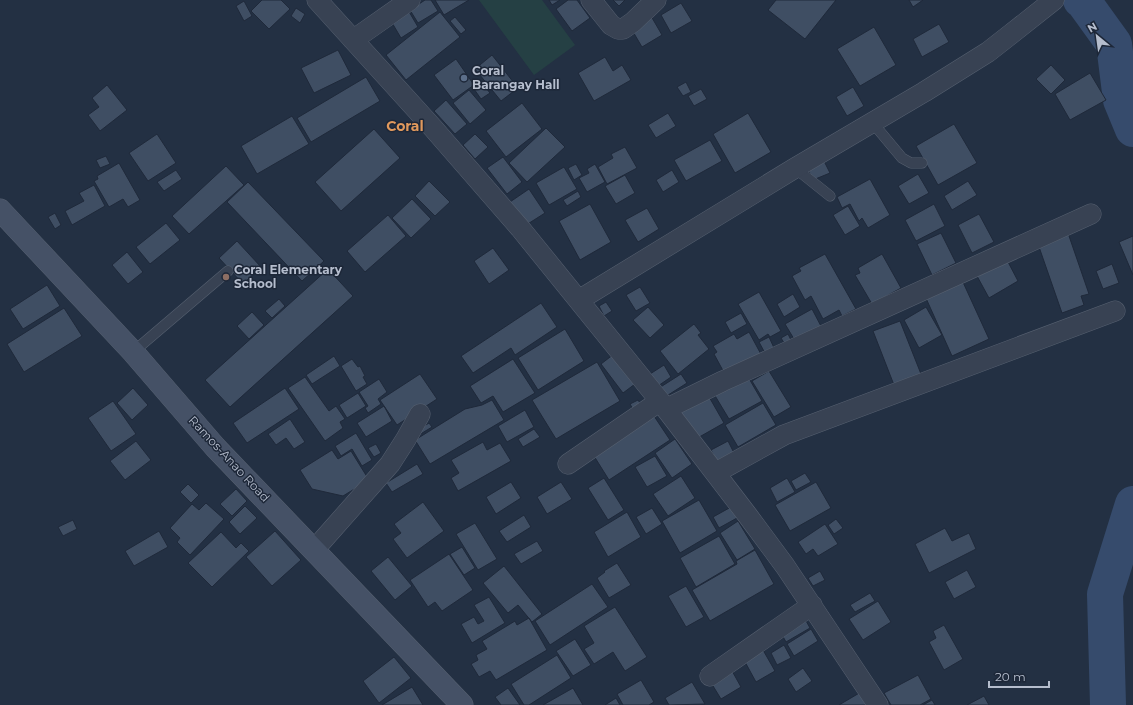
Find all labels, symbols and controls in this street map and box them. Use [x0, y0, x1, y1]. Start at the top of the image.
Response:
north arrow [1077, 16, 1117, 56]
text: N [1085, 19, 1099, 36]
place label: Coral Barangay Hall [472, 63, 560, 92]
marker: Coral Barangay Hall [459, 73, 469, 83]
district label: Coral [386, 117, 424, 135]
place label: Coral Elementary School [234, 262, 343, 291]
marker: Coral Elementary School [221, 272, 231, 282]
street label: Ramos-Anao Road [186, 413, 273, 505]
scale bar [989, 663, 1049, 689]
text: 20 m [995, 669, 1026, 684]

